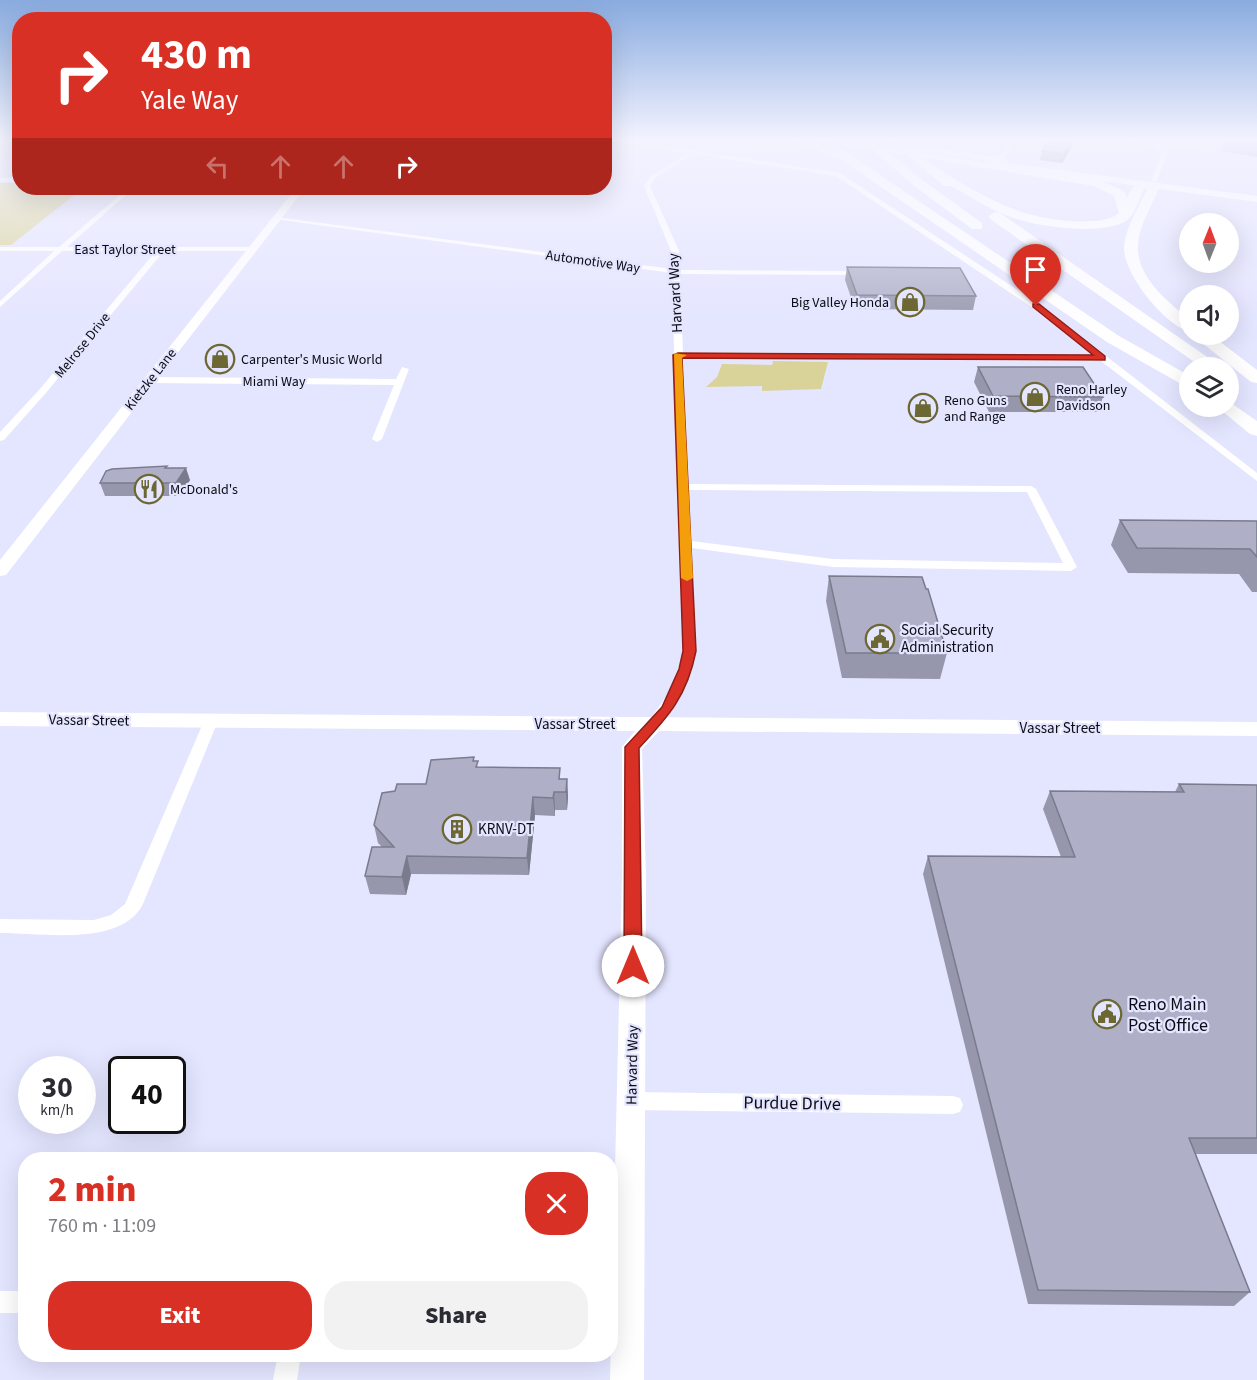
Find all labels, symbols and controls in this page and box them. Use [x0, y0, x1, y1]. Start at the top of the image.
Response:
text: 430 m [141, 25, 252, 85]
icon: right [42, 36, 120, 114]
text: Yale Way [141, 81, 238, 120]
icon: left [201, 150, 234, 183]
icon: ahead [264, 150, 297, 183]
icon: ahead [327, 150, 360, 183]
icon: right [390, 150, 423, 183]
north arrow [1179, 213, 1239, 273]
map controls [1179, 213, 1239, 417]
street label: East Taylor Street [74, 240, 176, 260]
pin [1010, 244, 1061, 306]
street label: Automotive Way [544, 245, 642, 279]
street label: Harvard Way [663, 253, 688, 333]
icon: arrive [1019, 253, 1052, 286]
button: sound [1179, 285, 1239, 345]
shop icon: Big Valley Honda [894, 286, 926, 318]
place label: Big Valley Honda [791, 293, 889, 313]
street label: Melrose Drive [50, 309, 115, 383]
shop icon: Carpenter's Music World [204, 343, 236, 375]
street label: Kietzke Lane [120, 344, 181, 415]
place label: Carpenter's Music World [241, 350, 383, 370]
button: layers [1179, 357, 1239, 417]
street label: Miami Way [243, 372, 306, 392]
place label: Reno Harley Davidson [1056, 380, 1127, 416]
shop icon: Reno Harley Davidson [1019, 381, 1051, 413]
place label: Reno Guns and Range [944, 391, 1007, 427]
shop icon: Reno Guns and Range [907, 392, 939, 424]
restaurant icon: McDonald's [133, 473, 165, 505]
place label: McDonald's [170, 480, 238, 500]
place label: Social Security Administration [901, 620, 994, 658]
public building icon: Social Security Administration [864, 623, 896, 655]
street label: Vassar Street [48, 709, 130, 732]
street label: Vassar Street [535, 714, 615, 735]
street label: Vassar Street [1020, 718, 1100, 739]
building icon: KRNV-DT [441, 813, 473, 845]
place label: KRNV-DT [478, 819, 534, 840]
position arrow [601, 934, 665, 998]
place label: Reno Main Post Office [1128, 992, 1208, 1038]
public building icon: Reno Main Post Office [1091, 998, 1123, 1030]
street label: Harvard Way [621, 1025, 644, 1105]
speed limit sign: 40 [108, 1056, 186, 1134]
text: 30 [41, 1066, 73, 1109]
street label: Purdue Drive [743, 1090, 841, 1117]
text: km/h [40, 1100, 74, 1121]
text: 2 min [48, 1164, 136, 1215]
button: close [525, 1172, 588, 1235]
text: 760 m · 11:09 [48, 1212, 156, 1240]
button: Exit [48, 1281, 312, 1350]
button: Share [324, 1281, 588, 1350]

